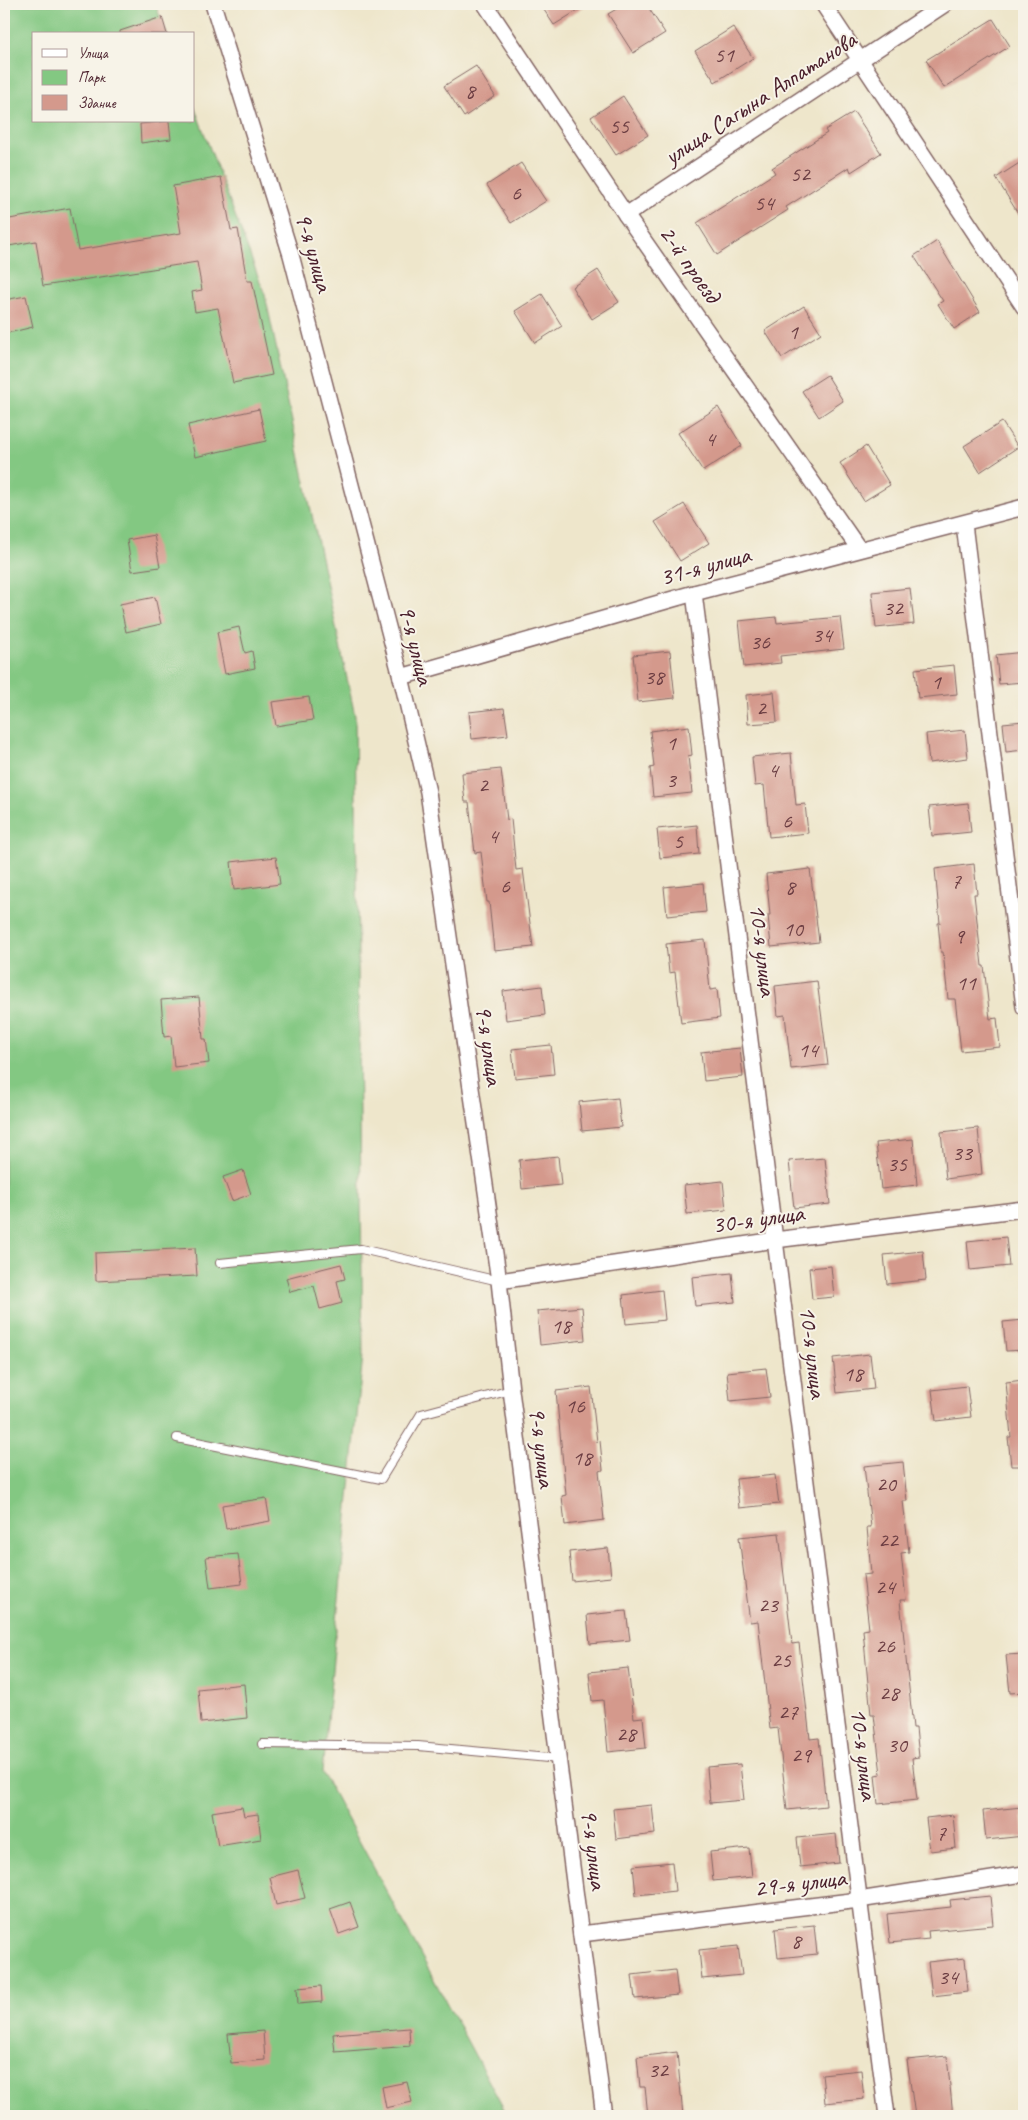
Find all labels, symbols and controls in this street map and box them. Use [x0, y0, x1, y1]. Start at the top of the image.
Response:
street label: улица Сагына Алпатанова [656, 23, 864, 173]
legend [32, 32, 195, 122]
house number: 51 [714, 41, 735, 69]
text: Улица [78, 44, 109, 63]
text: Парк [78, 68, 106, 87]
house number: 8 [465, 77, 477, 105]
text: Здание [78, 94, 117, 113]
house number: 55 [609, 112, 630, 140]
house number: 52 [790, 160, 812, 188]
house number: 6 [511, 179, 522, 207]
house number: 54 [754, 189, 776, 217]
street label: 9-я улица [287, 209, 341, 297]
street label: 2-й проезд [652, 219, 730, 311]
house number: 1 [788, 318, 799, 346]
house number: 4 [705, 425, 717, 453]
street label: 31-я улица [656, 538, 756, 593]
house number: 32 [883, 594, 905, 622]
street label: 9-я улица [391, 602, 442, 690]
house number: 34 [812, 621, 834, 649]
house number: 36 [750, 628, 771, 656]
house number: 38 [644, 663, 666, 691]
house number: 1 [931, 668, 942, 696]
house number: 2 [756, 694, 768, 722]
house number: 1 [666, 729, 677, 757]
house number: 4 [768, 756, 780, 784]
house number: 3 [666, 766, 678, 794]
house number: 2 [478, 771, 490, 799]
house number: 6 [782, 807, 793, 835]
house number: 4 [488, 822, 500, 850]
house number: 5 [673, 827, 684, 855]
house number: 7 [951, 867, 962, 895]
house number: 6 [500, 872, 511, 900]
house number: 8 [785, 873, 797, 901]
street label: 10-я улица [741, 902, 785, 1000]
house number: 10 [783, 915, 805, 943]
house number: 9 [954, 922, 966, 950]
house number: 11 [956, 969, 977, 997]
street label: 9-я улица [468, 1003, 511, 1090]
house number: 14 [798, 1036, 820, 1064]
house number: 33 [952, 1139, 974, 1167]
house number: 35 [887, 1150, 908, 1178]
street label: 30-я улица [710, 1196, 808, 1241]
street label: 10-я улица [791, 1304, 835, 1402]
house number: 18 [551, 1312, 573, 1340]
house number: 18 [843, 1360, 865, 1388]
house number: 16 [565, 1392, 586, 1420]
street label: 9-я улица [521, 1405, 563, 1491]
house number: 18 [572, 1444, 594, 1472]
house number: 20 [876, 1470, 898, 1498]
house number: 22 [878, 1526, 900, 1554]
house number: 24 [875, 1573, 897, 1601]
house number: 23 [758, 1591, 780, 1619]
house number: 26 [875, 1632, 896, 1660]
house number: 25 [771, 1646, 792, 1674]
house number: 28 [879, 1679, 901, 1707]
house number: 27 [778, 1698, 799, 1726]
street label: 10-я улица [842, 1706, 886, 1804]
house number: 28 [616, 1720, 638, 1748]
house number: 30 [887, 1731, 909, 1759]
house number: 29 [791, 1741, 813, 1769]
street label: 9-я улица [573, 1807, 615, 1893]
house number: 7 [936, 1819, 947, 1847]
street label: 29-я улица [752, 1861, 850, 1905]
house number: 8 [791, 1927, 803, 1955]
house number: 34 [938, 1963, 960, 1991]
house number: 32 [648, 2056, 670, 2084]

